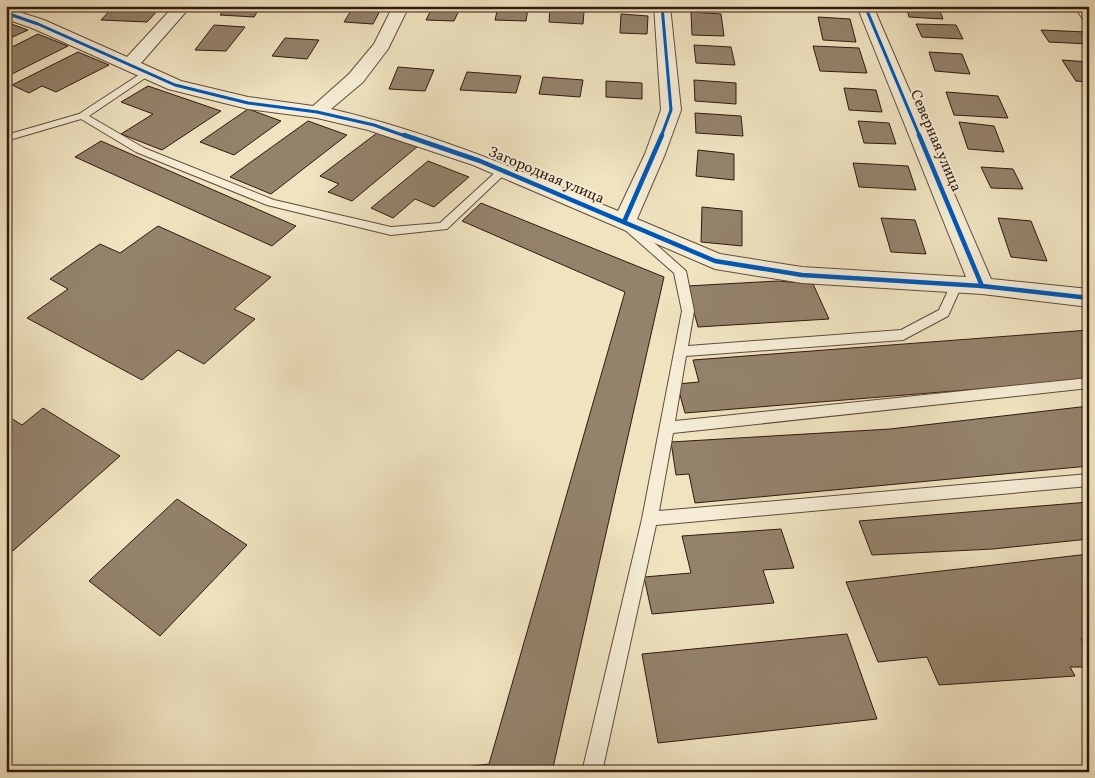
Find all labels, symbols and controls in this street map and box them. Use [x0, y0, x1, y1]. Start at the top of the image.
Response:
street label: Северная улица [904, 87, 966, 195]
street label: Загородная улица [485, 142, 607, 210]

